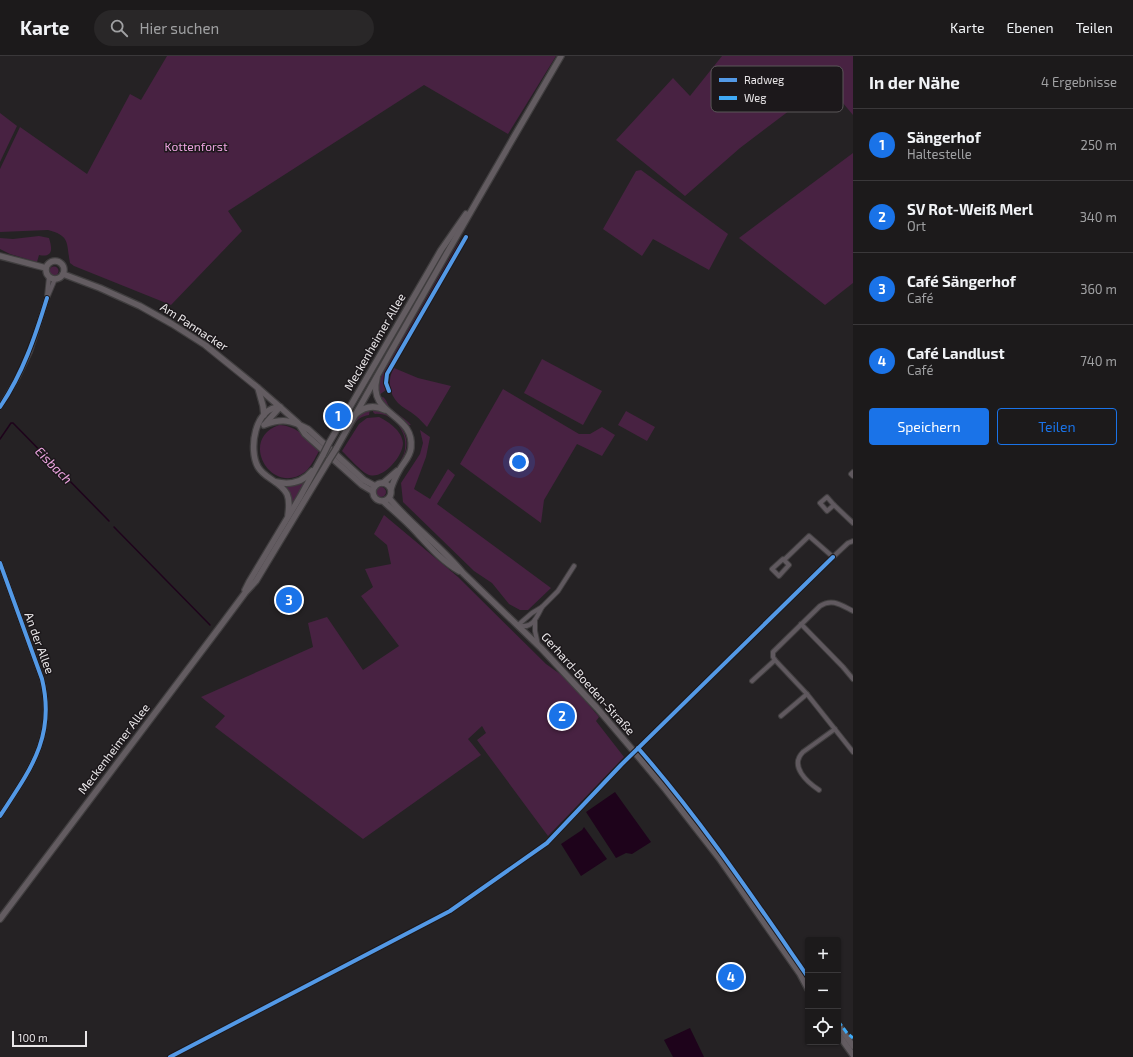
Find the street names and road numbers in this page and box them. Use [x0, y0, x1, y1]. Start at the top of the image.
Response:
street label: Meckenheimer Allee [341, 290, 408, 393]
street label: Am Pannacker [158, 299, 231, 353]
street label: An der Allee [22, 610, 58, 676]
street label: Gerhard-Boeden-Straße [539, 629, 638, 737]
street label: Meckenheimer Allee [75, 700, 152, 797]

